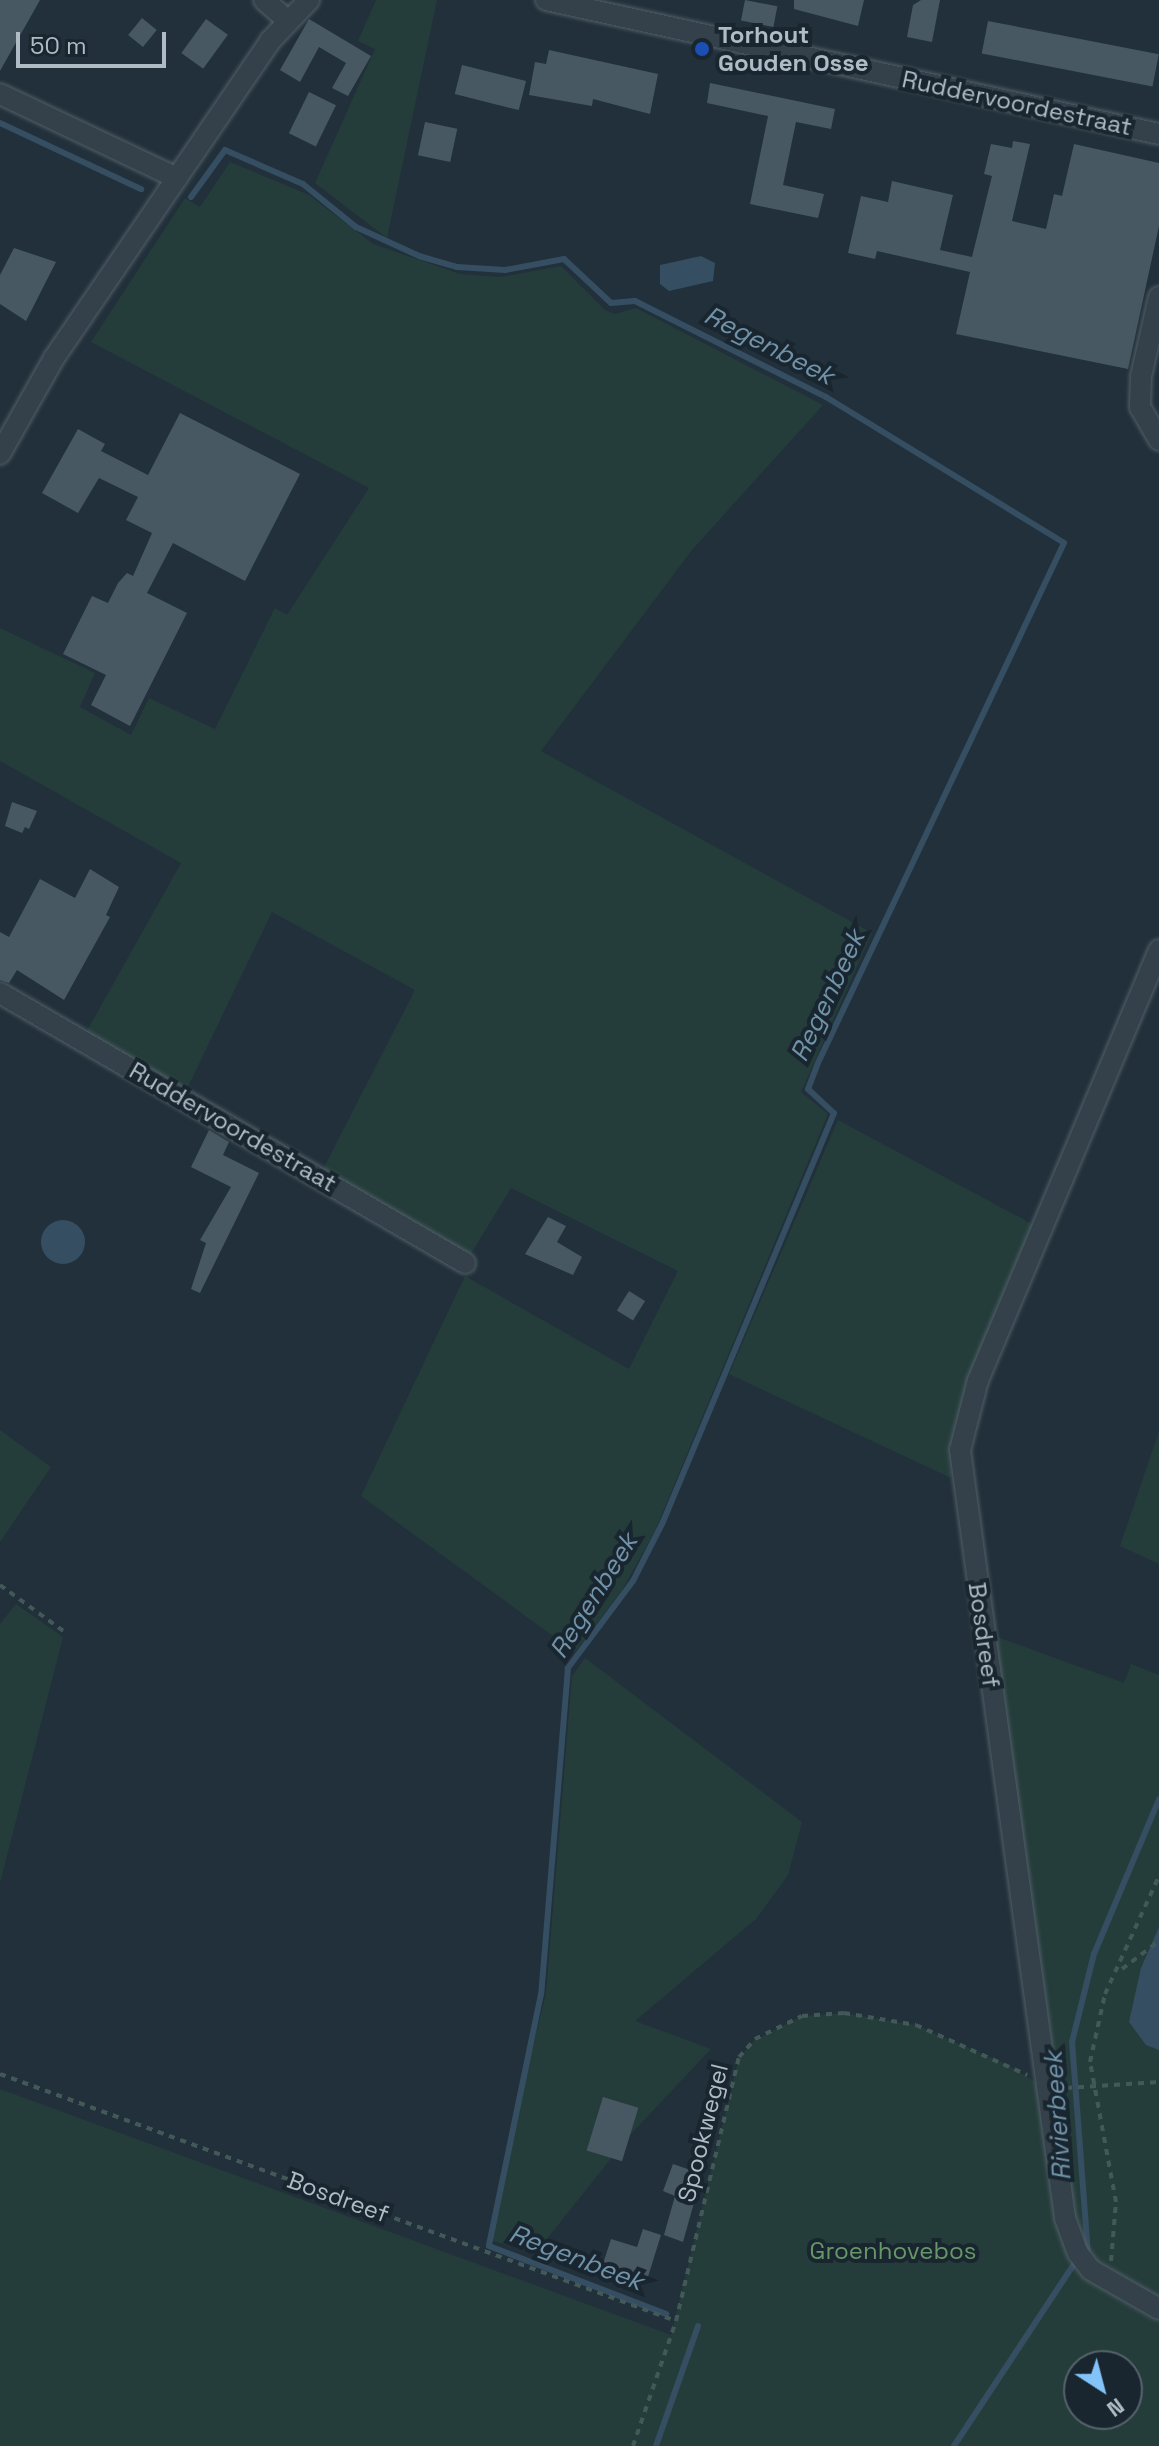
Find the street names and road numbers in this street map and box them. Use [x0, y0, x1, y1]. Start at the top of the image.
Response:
street label: Ruddervoordestraat [899, 65, 1135, 141]
street label: Ruddervoordestraat [124, 1056, 342, 1198]
street label: Bosdreef [962, 1581, 1006, 1689]
street label: Spookwegel [672, 2061, 734, 2205]
street label: Bosdreef [283, 2165, 393, 2229]

